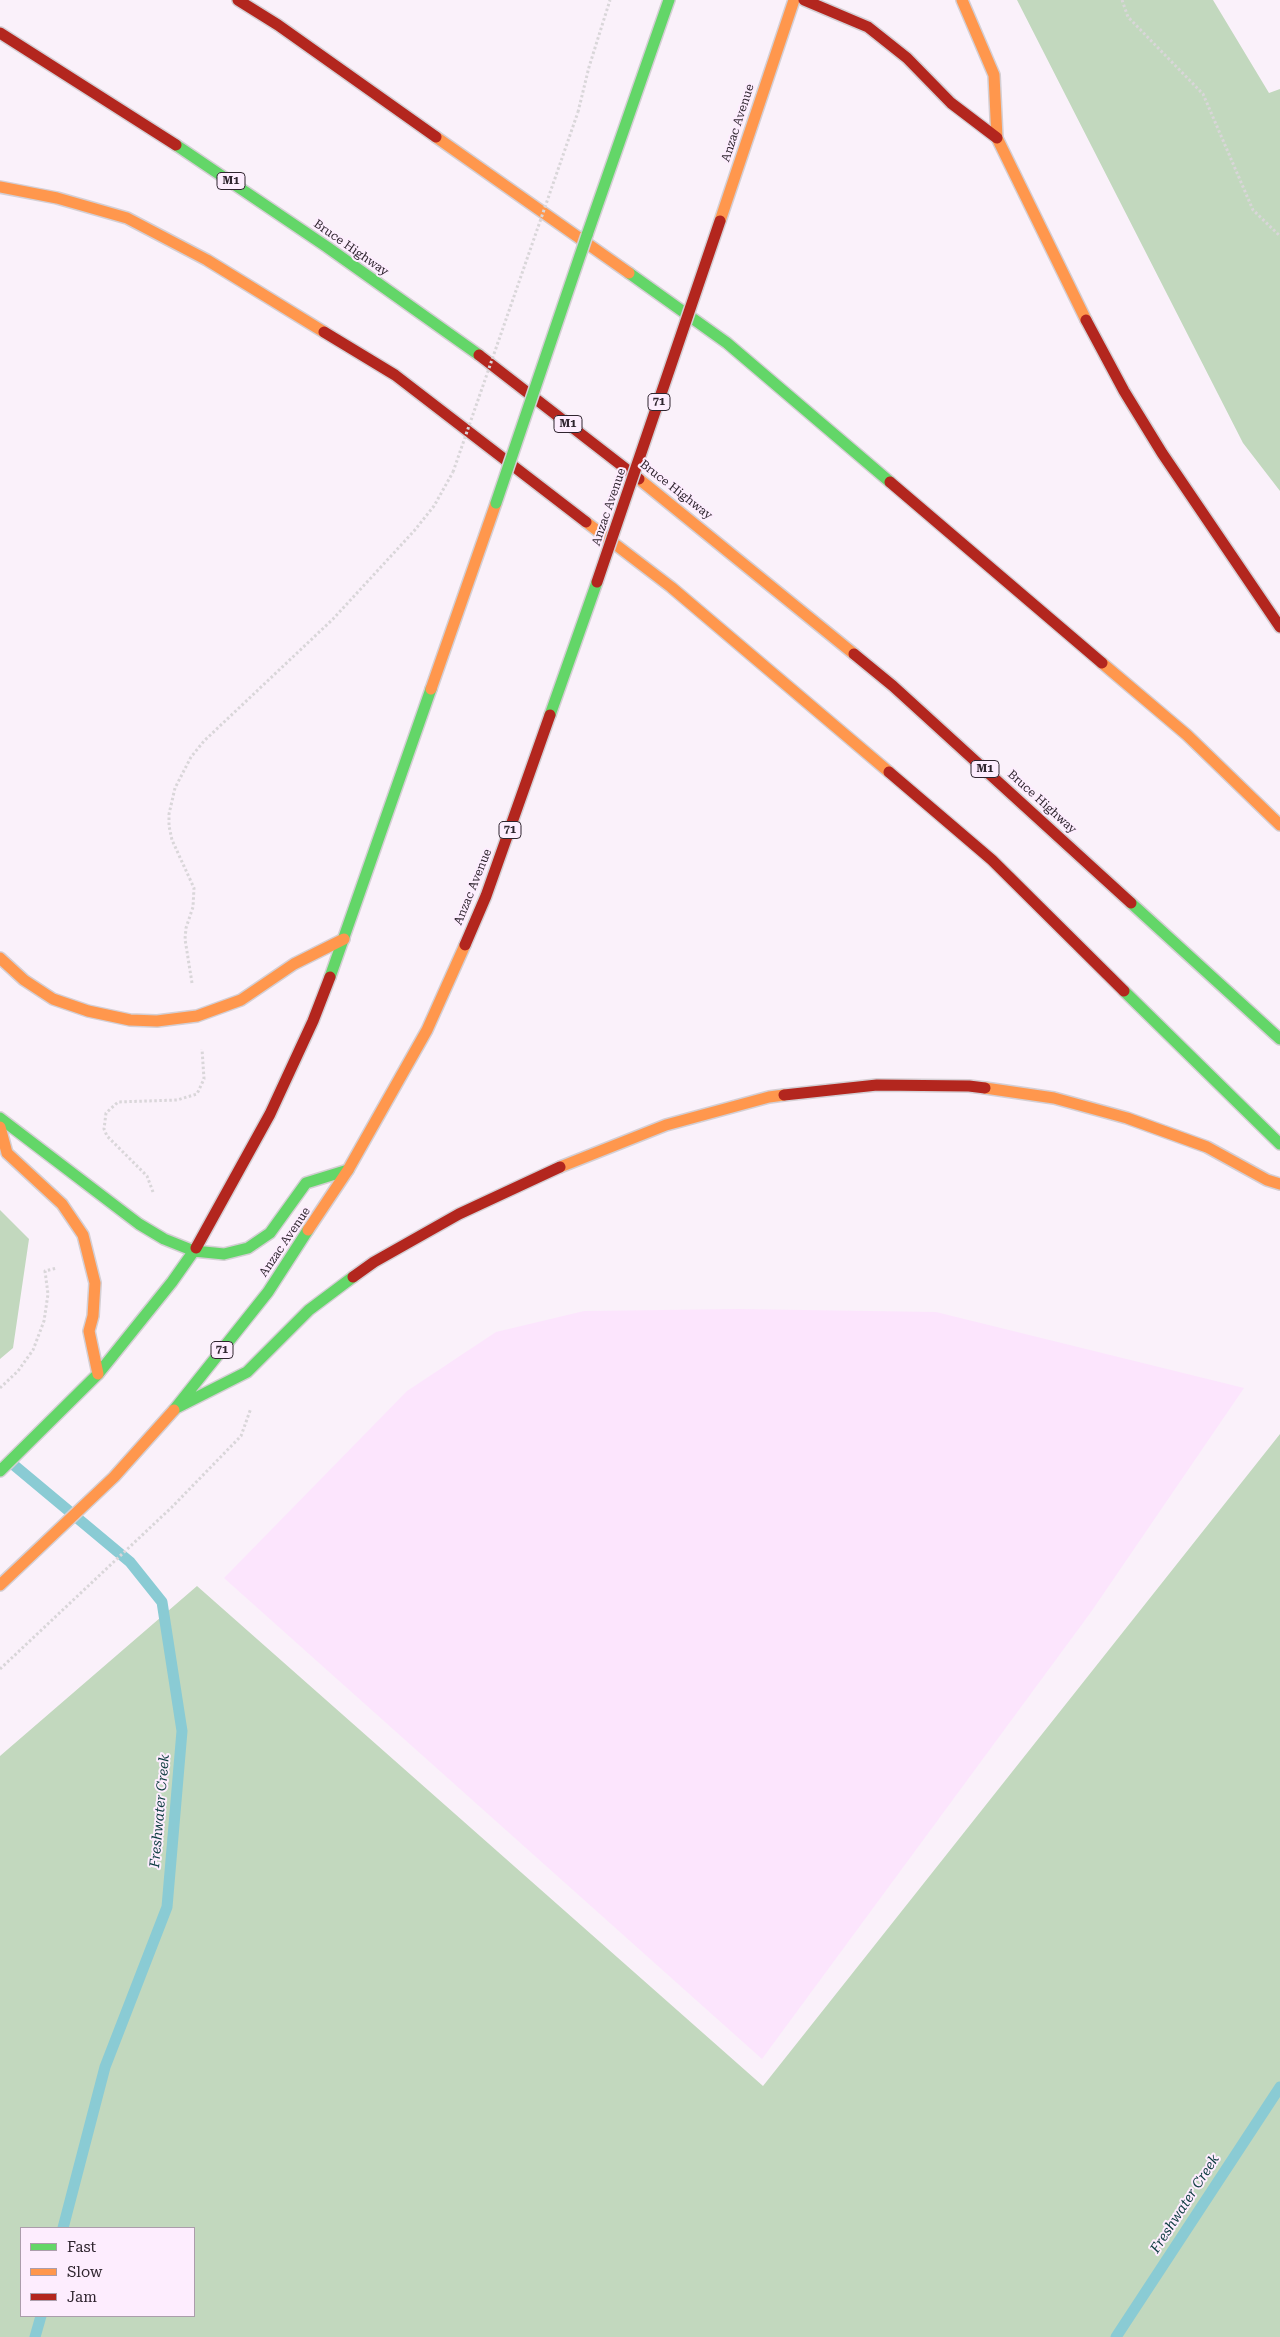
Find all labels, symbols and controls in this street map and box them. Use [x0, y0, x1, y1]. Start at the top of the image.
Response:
street label: Anzac Avenue [719, 82, 757, 164]
road number: M1 [217, 172, 245, 190]
street label: Bruce Highway [311, 217, 391, 279]
road number: 71 [648, 394, 670, 411]
road number: M1 [554, 416, 582, 432]
street label: Bruce Highway [637, 457, 715, 523]
street label: Anzac Avenue [589, 466, 629, 548]
road number: M1 [971, 761, 999, 778]
street label: Bruce Highway [1004, 767, 1080, 837]
road number: 71 [499, 822, 521, 838]
street label: Anzac Avenue [451, 847, 495, 927]
street label: Anzac Avenue [256, 1204, 314, 1280]
road number: 71 [211, 1342, 233, 1358]
water label: Freshwater Creek [147, 1754, 173, 1868]
water label: Freshwater Creek [1147, 2152, 1223, 2256]
legend [20, 2227, 195, 2317]
text: Fast [67, 2238, 96, 2256]
text: Slow [67, 2263, 102, 2281]
text: Jam [67, 2288, 97, 2306]

